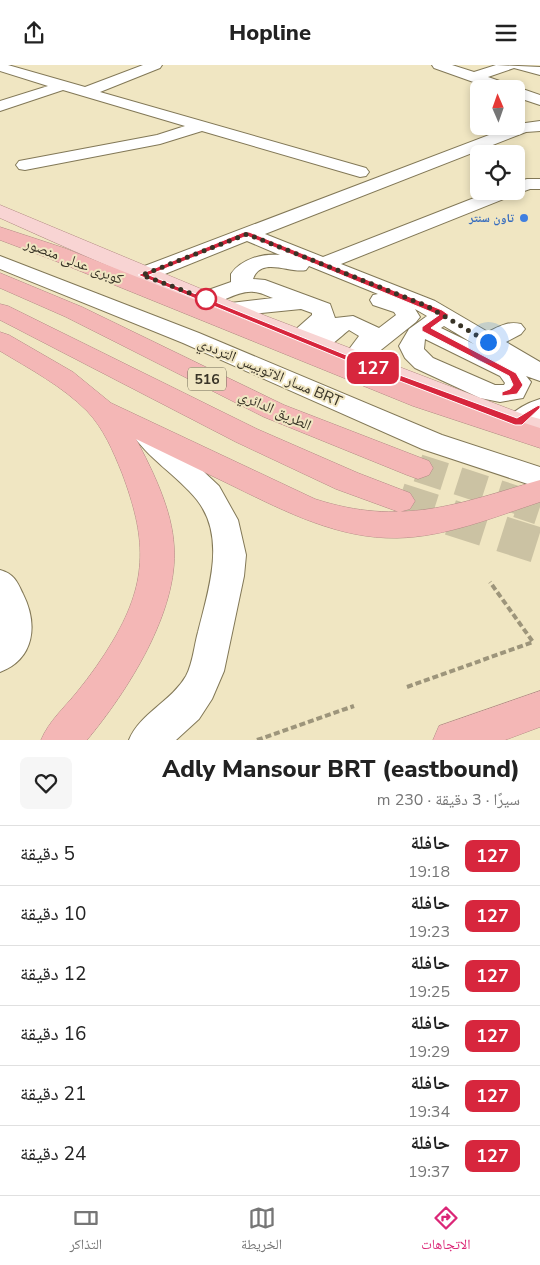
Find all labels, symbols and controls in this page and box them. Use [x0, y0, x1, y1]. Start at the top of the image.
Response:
text: Hopline [229, 18, 311, 48]
icon: share [20, 19, 48, 47]
icon: menu [492, 19, 520, 47]
north arrow [470, 80, 525, 135]
map controls [470, 80, 525, 200]
button: locate [470, 145, 525, 200]
place label: تاون سنتر [468, 210, 515, 226]
marker: تاون سنتر [518, 212, 530, 224]
street label: كوبرى عدلى منصور [21, 233, 126, 289]
unlabelled marker [195, 288, 217, 310]
your location [476, 330, 501, 355]
street label: مسار الاتوبيس الترددي BRT [194, 333, 345, 413]
line badge: 127 [344, 352, 402, 384]
text: 127 [357, 356, 389, 380]
road number: 516 [188, 367, 226, 391]
street label: الطريق الدائري [235, 385, 315, 437]
text: Adly Mansour BRT (eastbound) [162, 753, 520, 785]
button: heart [20, 757, 72, 809]
text: سيرًا · 3 دقيقة · 230 m [377, 789, 520, 811]
text: حافلة [411, 830, 450, 856]
text: 5 دقيقة [20, 841, 75, 867]
text: 127 [476, 844, 509, 868]
text: 19:18 [408, 861, 450, 883]
text: حافلة [411, 890, 450, 916]
text: 10 دقيقة [20, 901, 86, 927]
text: 127 [476, 904, 509, 928]
text: 19:23 [408, 921, 450, 943]
text: حافلة [411, 950, 450, 976]
text: 12 دقيقة [20, 961, 86, 987]
text: 127 [476, 964, 509, 988]
text: 19:25 [408, 981, 450, 1003]
text: حافلة [411, 1010, 450, 1036]
text: 16 دقيقة [20, 1021, 86, 1047]
text: 127 [476, 1024, 509, 1048]
text: 19:29 [408, 1041, 450, 1063]
text: حافلة [411, 1070, 450, 1096]
text: 21 دقيقة [20, 1081, 86, 1107]
text: 127 [476, 1084, 509, 1108]
text: 19:34 [408, 1101, 450, 1123]
text: حافلة [411, 1130, 450, 1156]
text: 24 دقيقة [20, 1141, 86, 1167]
text: 127 [476, 1144, 509, 1168]
text: 19:37 [408, 1161, 450, 1183]
tab: التذاكر [69, 1204, 102, 1258]
tab: الخريطة [241, 1204, 282, 1258]
tab: الاتجاهات [421, 1204, 471, 1258]

